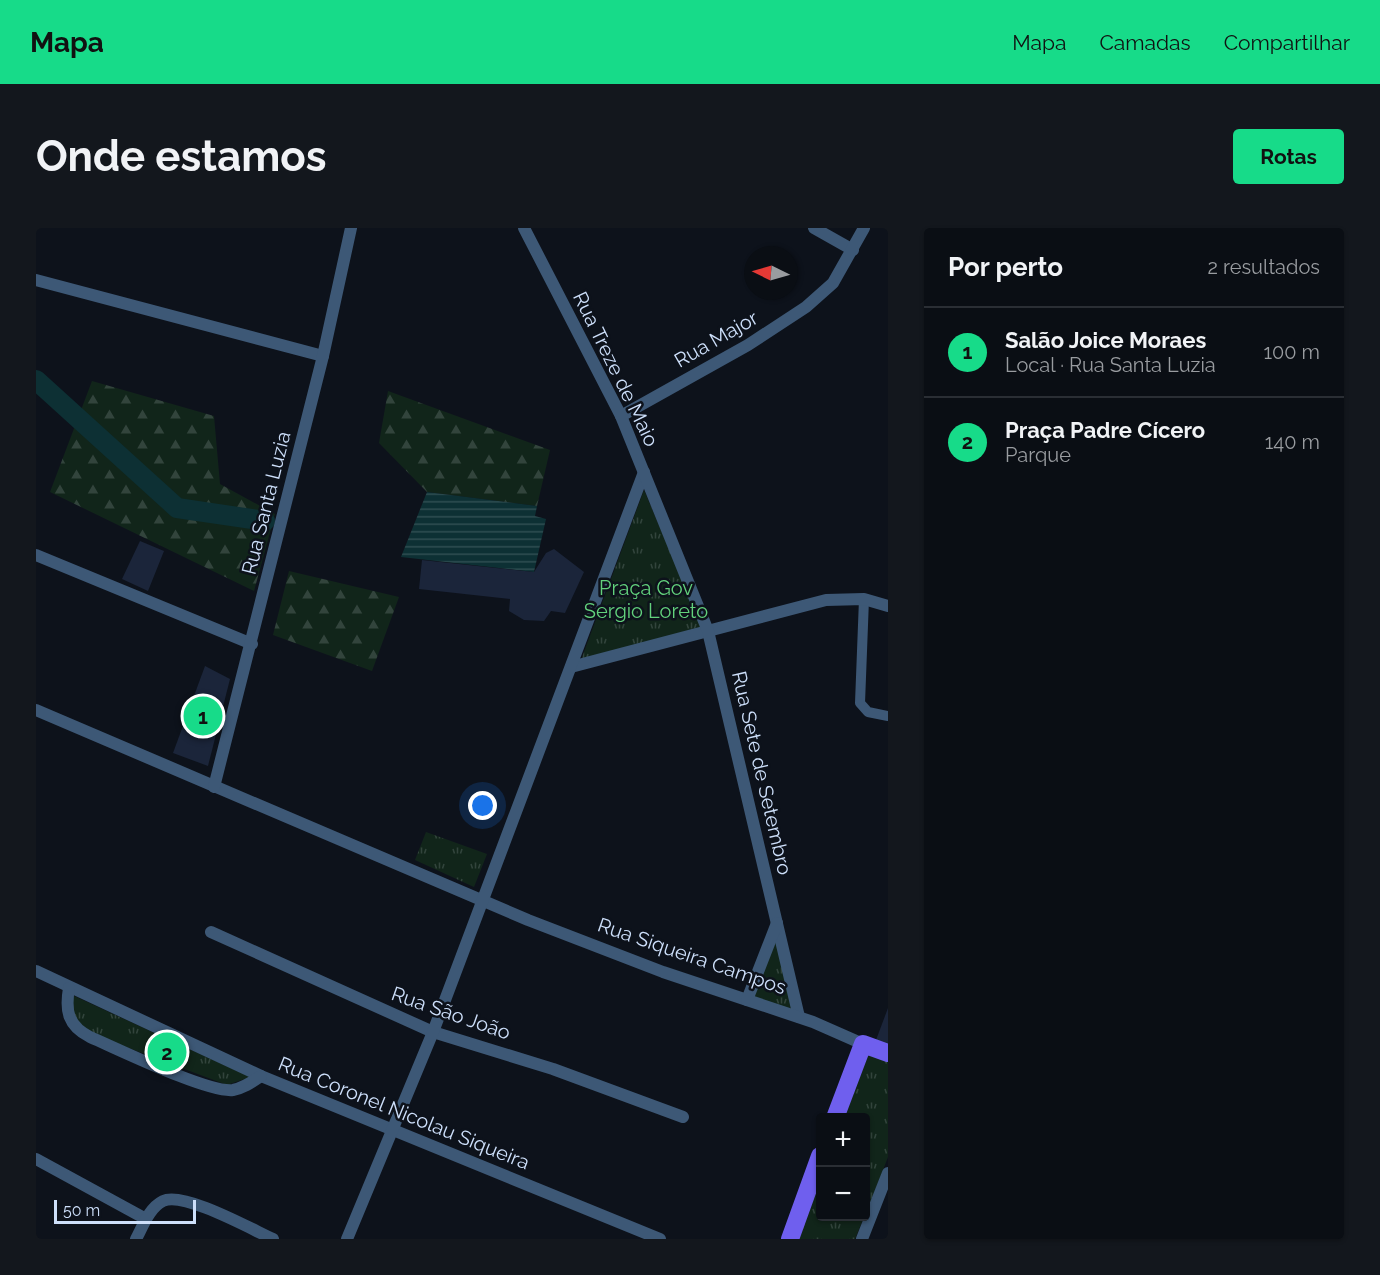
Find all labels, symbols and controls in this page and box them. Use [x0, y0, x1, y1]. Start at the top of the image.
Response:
text: Mapa [30, 26, 104, 59]
text: Mapa [1012, 30, 1066, 55]
text: Camadas [1099, 30, 1191, 55]
text: Compartilhar [1224, 30, 1350, 55]
button: Rotas [1233, 129, 1344, 184]
text: Onde estamos [36, 132, 327, 181]
north arrow [744, 246, 798, 300]
text: Por perto [948, 252, 1063, 282]
text: 2 resultados [1207, 255, 1320, 279]
street label: Rua Treze de Maio [568, 288, 664, 450]
street label: Rua Major [670, 305, 762, 373]
text: Salão Joice Moraes [1005, 327, 1206, 353]
text: 1 [963, 340, 972, 364]
text: 100 m [1263, 340, 1320, 364]
text: Local · Rua Santa Luzia [1005, 353, 1216, 377]
text: Praça Padre Cícero [1005, 417, 1205, 443]
street label: Rua Santa Luzia [237, 429, 295, 577]
text: 2 [962, 430, 973, 454]
text: 140 m [1265, 430, 1320, 454]
text: Parque [1005, 443, 1071, 467]
park label: Praça Gov Sergio Loreto [584, 576, 708, 623]
street label: Rua Sete de Setembro [727, 669, 797, 877]
pin: 1 [184, 694, 222, 738]
your location [468, 791, 497, 820]
street label: Rua Siqueira Campos [595, 913, 789, 999]
street label: Rua São João [388, 981, 514, 1045]
pin: 2 [148, 1030, 186, 1074]
street label: Rua Coronel Nicolau Siqueira [275, 1052, 533, 1174]
map controls [816, 1113, 870, 1221]
button: + [816, 1113, 870, 1167]
button: − [816, 1167, 870, 1221]
scale bar [54, 1197, 196, 1224]
text: 50 m [63, 1201, 100, 1220]

